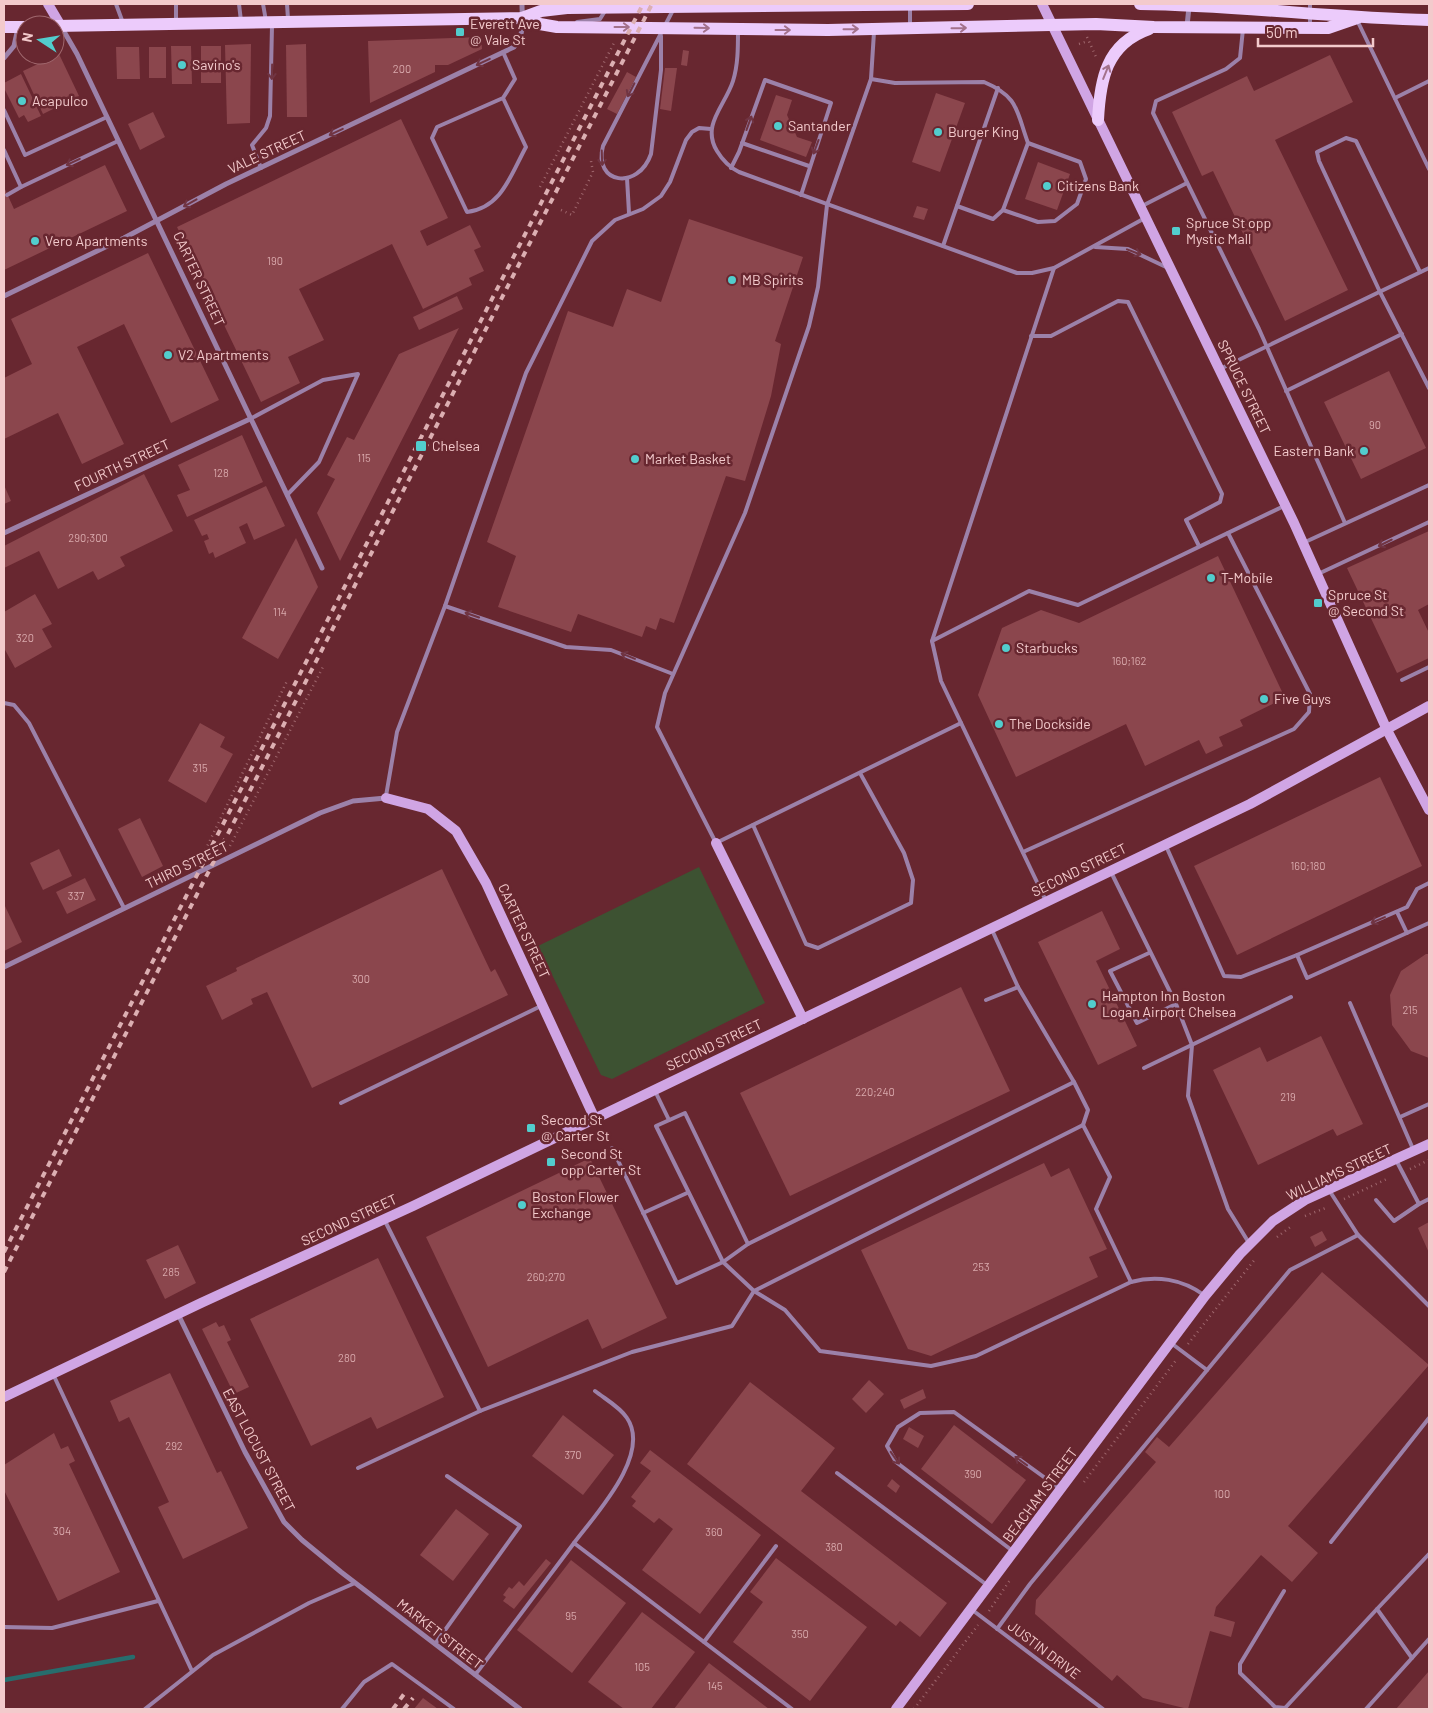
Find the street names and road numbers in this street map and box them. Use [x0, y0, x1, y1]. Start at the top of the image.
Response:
street label: VALE STREET [225, 126, 308, 177]
street label: CARTER STREET [170, 229, 229, 329]
street label: SPRUCE STREET [1214, 337, 1275, 437]
street label: FOURTH STREET [71, 435, 172, 494]
street label: THIRD STREET [143, 837, 231, 892]
street label: SECOND STREET [1028, 839, 1129, 900]
street label: CARTER STREET [495, 881, 554, 981]
street label: SECOND STREET [663, 1015, 764, 1074]
street label: WILLIAMS STREET [1283, 1140, 1394, 1203]
street label: SECOND STREET [298, 1190, 399, 1249]
street label: EAST LOCUST STREET [220, 1385, 299, 1514]
street label: BEACHAM STREET [999, 1444, 1081, 1545]
street label: MARKET STREET [394, 1595, 487, 1672]
street label: JUSTIN DRIVE [1005, 1617, 1084, 1682]

